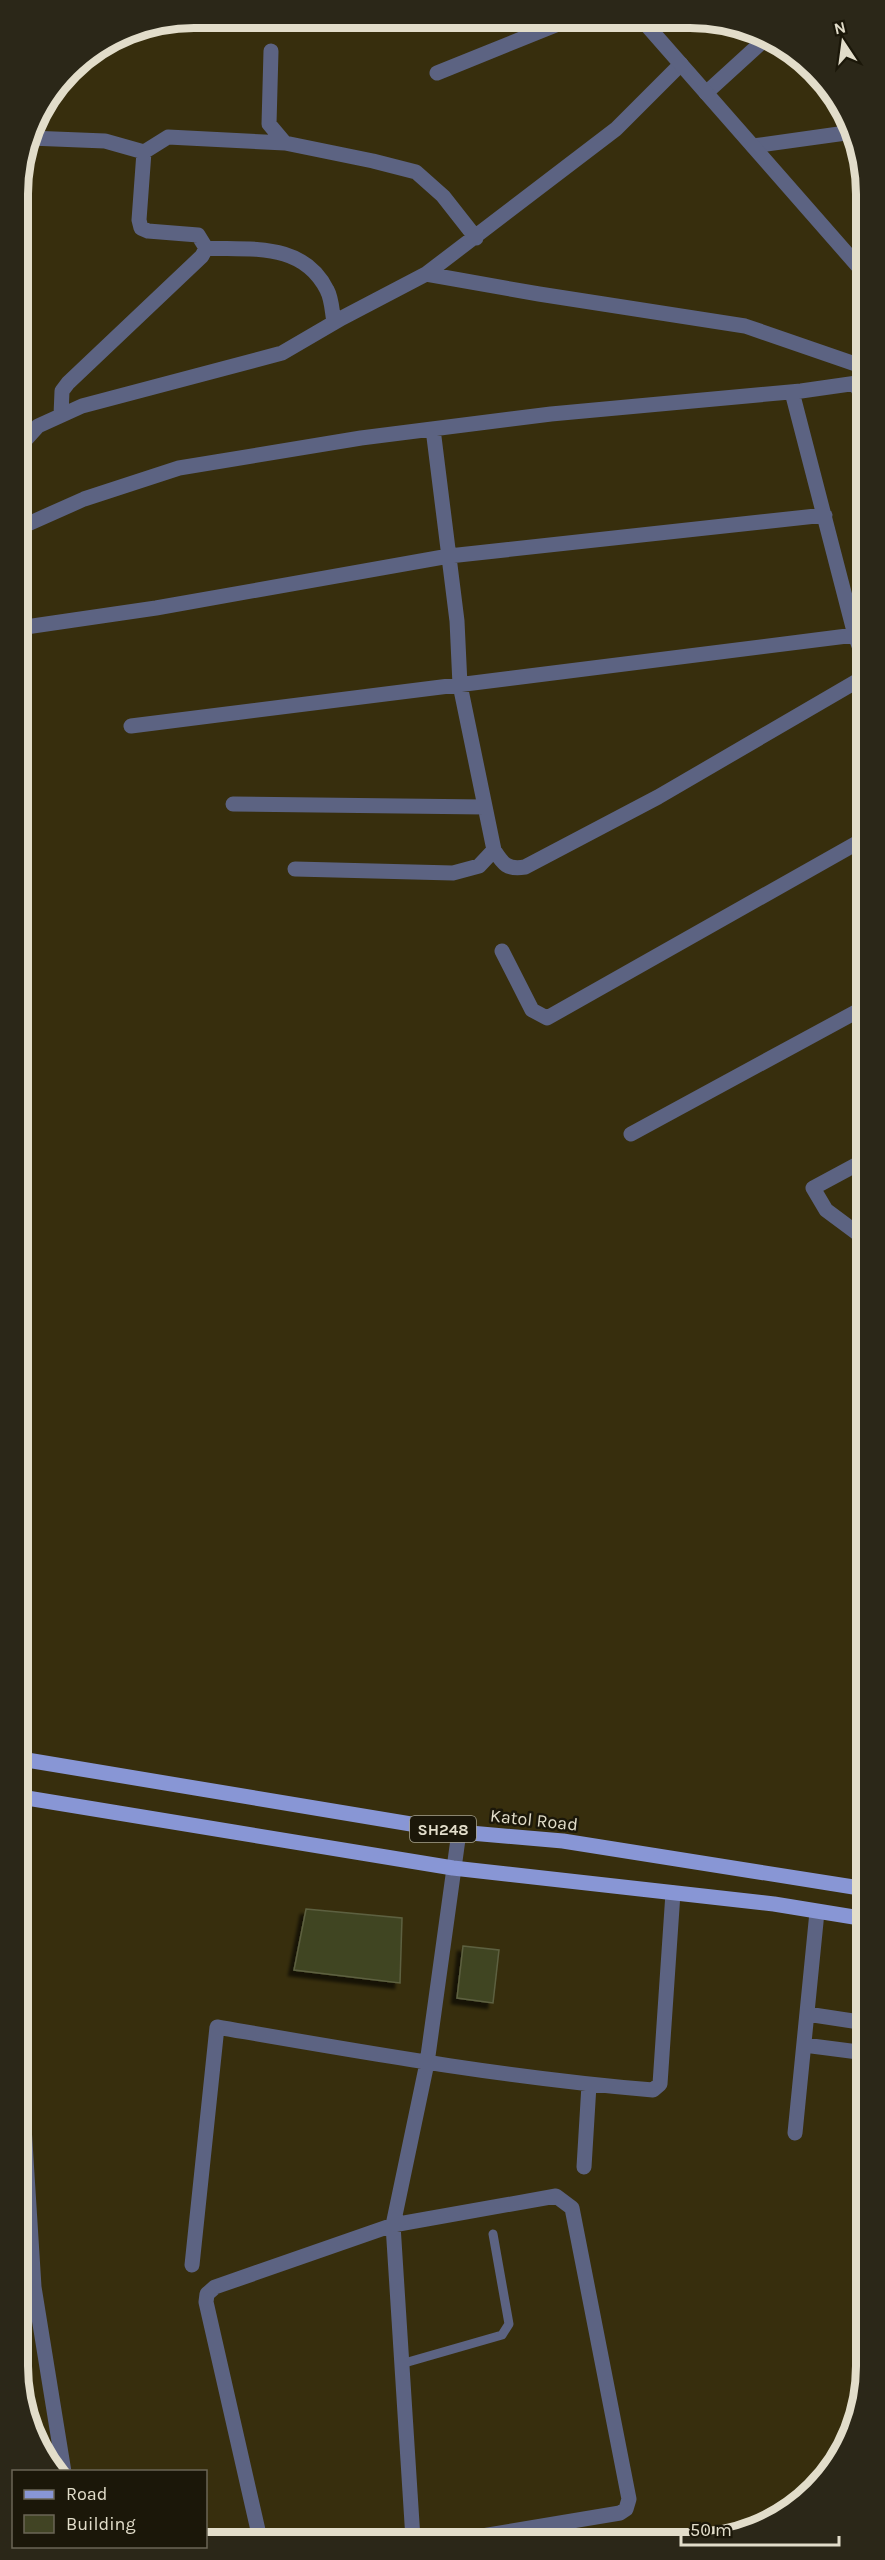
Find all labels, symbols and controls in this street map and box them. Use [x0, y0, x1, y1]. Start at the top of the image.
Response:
north arrow [813, 12, 873, 72]
text: N [832, 17, 847, 38]
street label: Katol Road [489, 1804, 579, 1836]
road number: SH248 [410, 1816, 476, 1842]
legend [12, 2470, 207, 2548]
text: Road [66, 2483, 107, 2505]
scale bar [681, 2509, 838, 2547]
text: Building [66, 2513, 136, 2535]
text: 50 m [690, 2519, 732, 2541]

